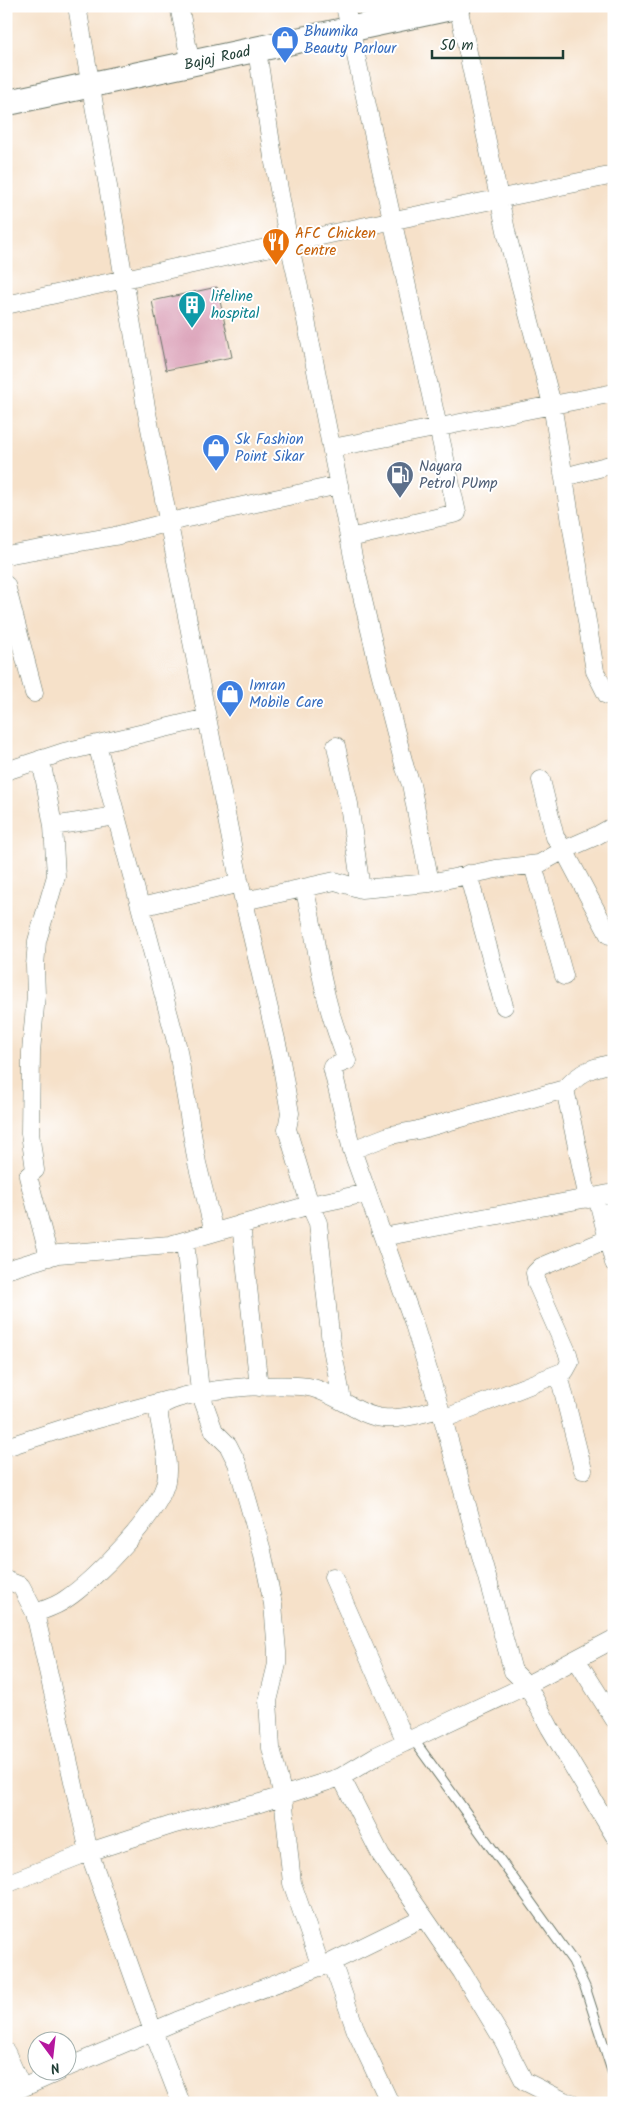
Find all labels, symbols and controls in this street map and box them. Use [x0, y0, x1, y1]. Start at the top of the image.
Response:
place label: Bhumika Beauty Parlour [304, 20, 397, 61]
shop icon: Bhumika Beauty Parlour [270, 25, 300, 64]
scale bar [432, 28, 564, 60]
text: 50 m [440, 34, 474, 58]
street label: Bajaj Road [182, 40, 253, 77]
place label: AFC Chicken Centre [295, 222, 376, 263]
restaurant icon: AFC Chicken Centre [261, 227, 291, 266]
place label: lifeline hospital [211, 285, 260, 326]
building icon: lifeline hospital [177, 290, 207, 329]
place label: Sk Fashion Point Sikar [235, 428, 305, 469]
shop icon: Sk Fashion Point Sikar [201, 433, 231, 472]
place label: Nayara Petrol PUmp [419, 455, 497, 496]
fuel station icon: Nayara Petrol PUmp [385, 460, 415, 499]
place label: Imran Mobile Care [249, 674, 324, 715]
shop icon: Imran Mobile Care [215, 679, 245, 718]
north arrow [28, 2032, 78, 2082]
text: N [48, 2056, 62, 2079]

